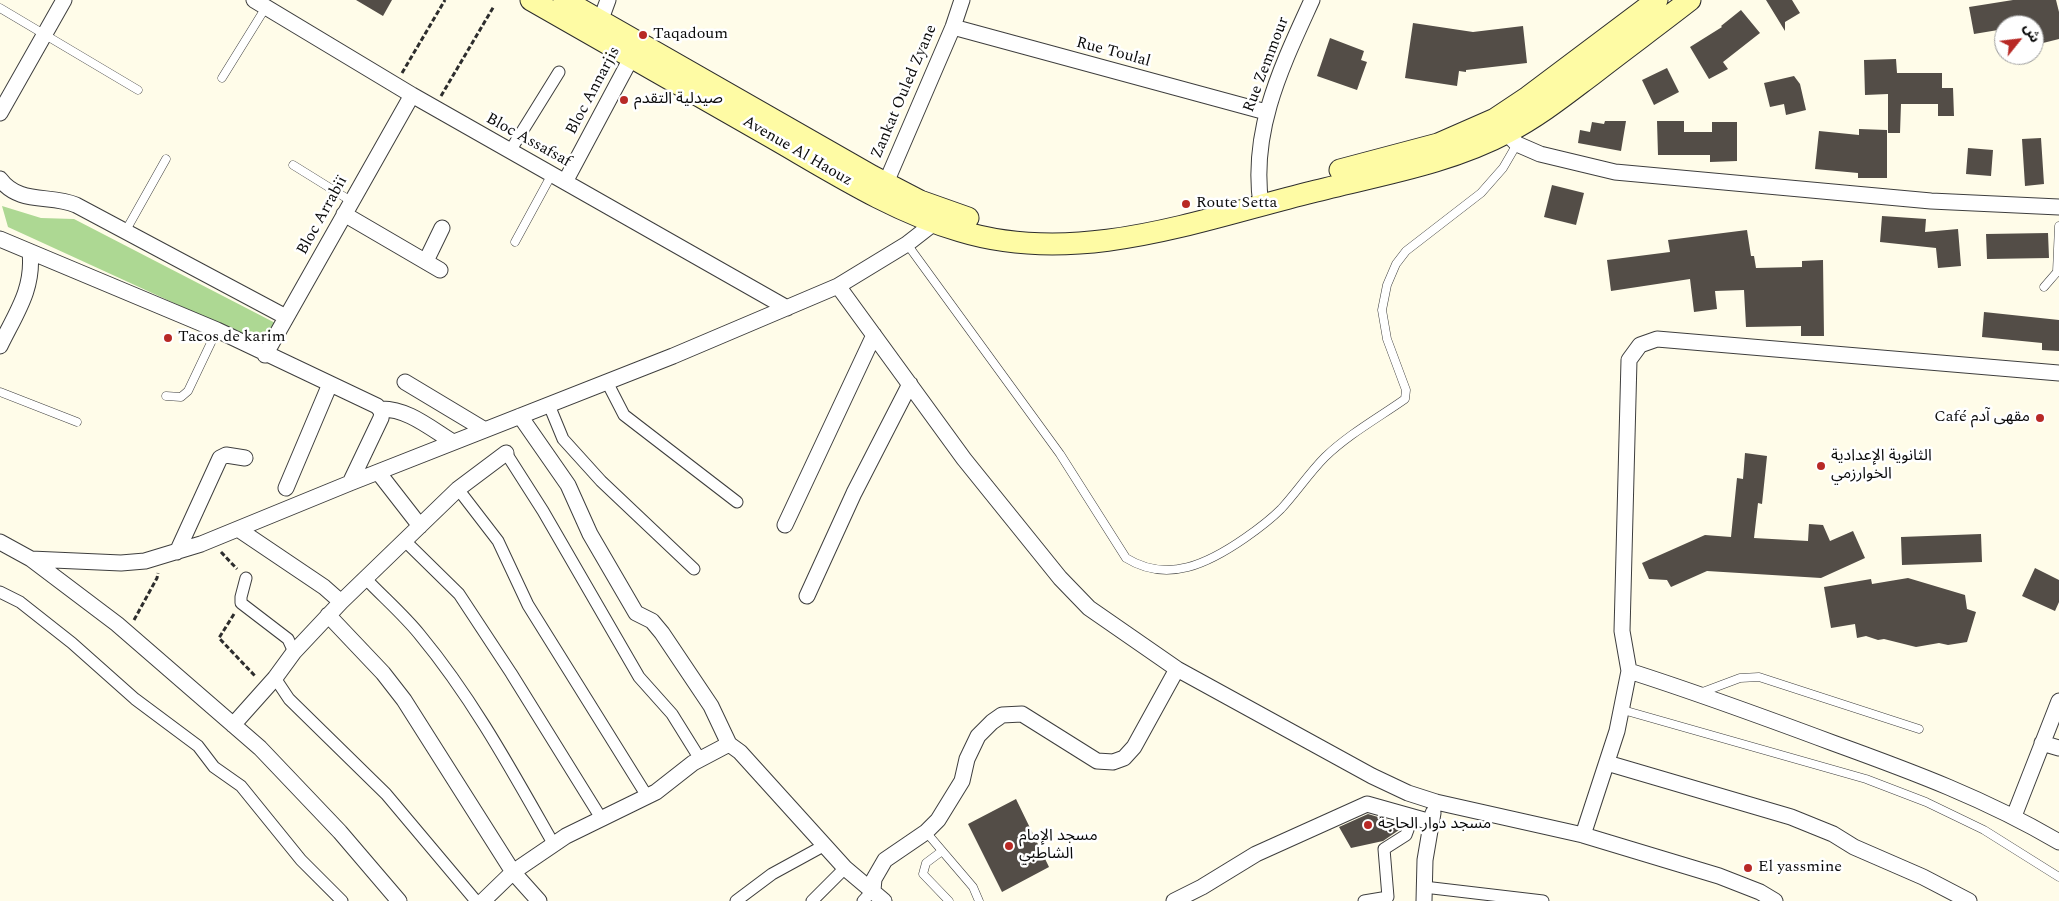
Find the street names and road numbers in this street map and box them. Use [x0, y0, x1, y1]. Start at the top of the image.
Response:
street label: Rue Zemmour [1240, 15, 1294, 115]
street label: Zankat Ouled Zyane [868, 22, 942, 162]
street label: Rue Toulal [1074, 34, 1152, 72]
street label: Bloc Annarjis [563, 44, 625, 138]
street label: Bloc Assafsaf [482, 110, 574, 172]
street label: Avenue Al Haouz [739, 113, 855, 191]
street label: Bloc Arrabiï [294, 173, 352, 259]

